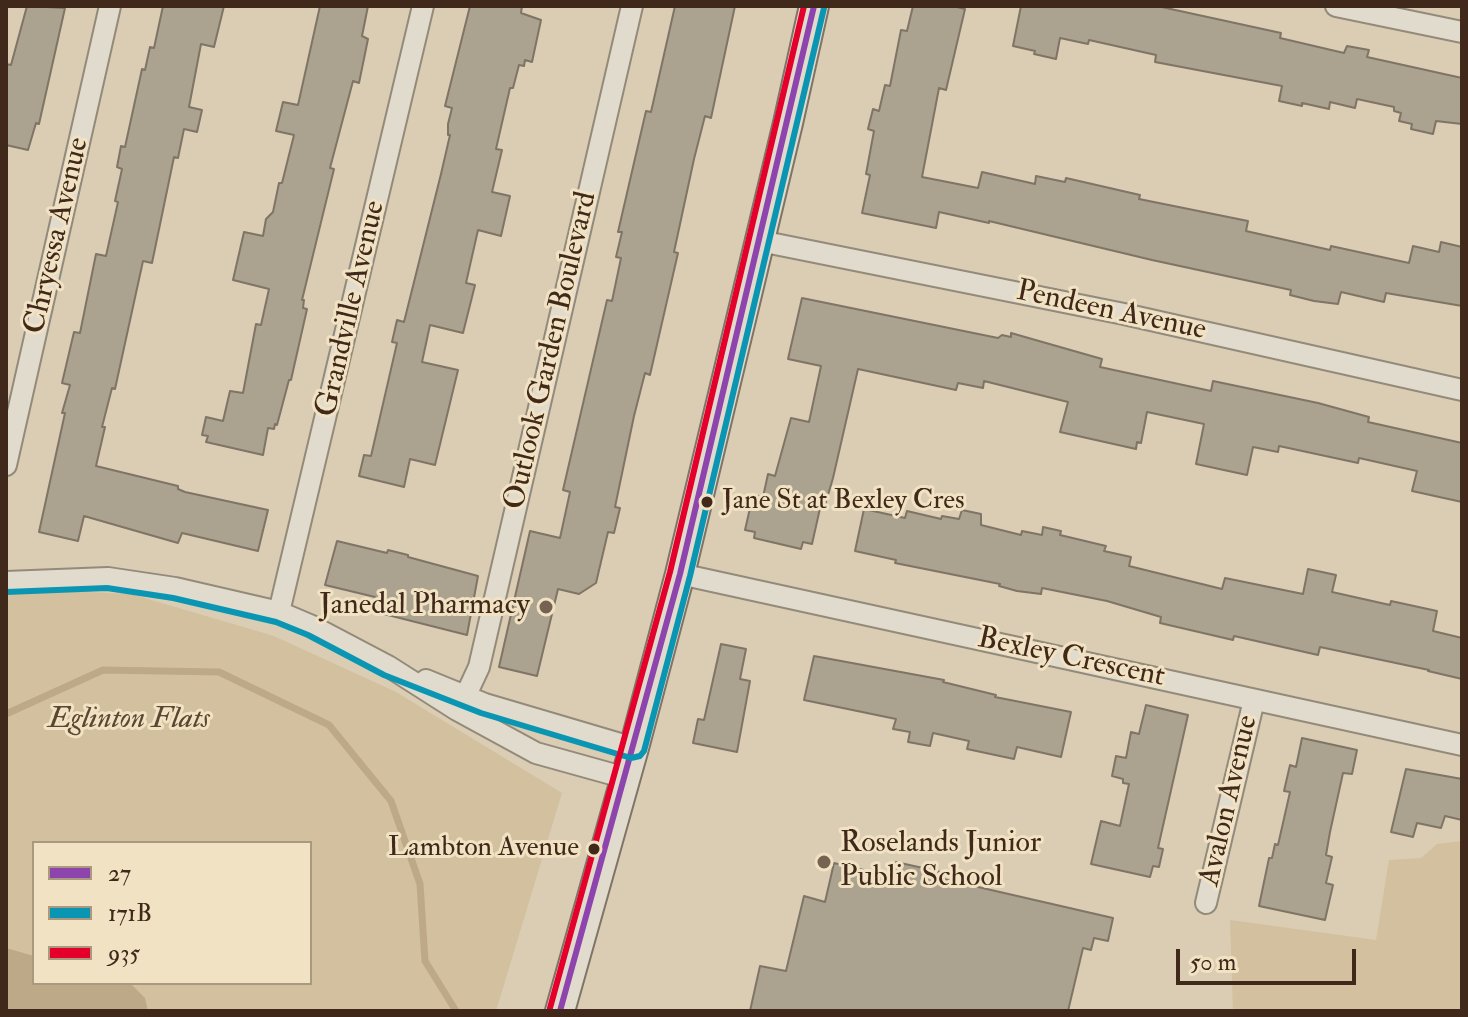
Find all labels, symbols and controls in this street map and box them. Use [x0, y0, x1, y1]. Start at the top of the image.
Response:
street label: Chryessa Avenue [18, 134, 98, 338]
street label: Outlook Garden Boulevard [498, 189, 606, 513]
street label: Grandville Avenue [310, 197, 394, 421]
street label: Pendeen Avenue [1013, 274, 1209, 350]
place label: Jane St at Bexley Cres [722, 485, 965, 519]
marker: Jane St at Bexley Cres [699, 494, 715, 510]
place label: Janedal Pharmacy [319, 589, 530, 625]
marker: Janedal Pharmacy [537, 598, 555, 616]
street label: Bexley Crescent [974, 622, 1168, 696]
park label: Eglinton Flats [48, 703, 210, 739]
street label: Avalon Avenue [1193, 712, 1267, 890]
place label: Roselands Junior Public School [840, 827, 1041, 898]
place label: Lambton Avenue [388, 832, 579, 866]
legend [32, 841, 312, 985]
marker: Lambton Avenue [586, 841, 602, 857]
marker: Roselands Junior Public School [815, 853, 833, 871]
text: 27 [108, 858, 131, 889]
text: 171B [108, 898, 152, 929]
scale bar [1180, 933, 1360, 983]
text: 935 [108, 938, 140, 969]
text: 50 m [1190, 947, 1236, 978]

